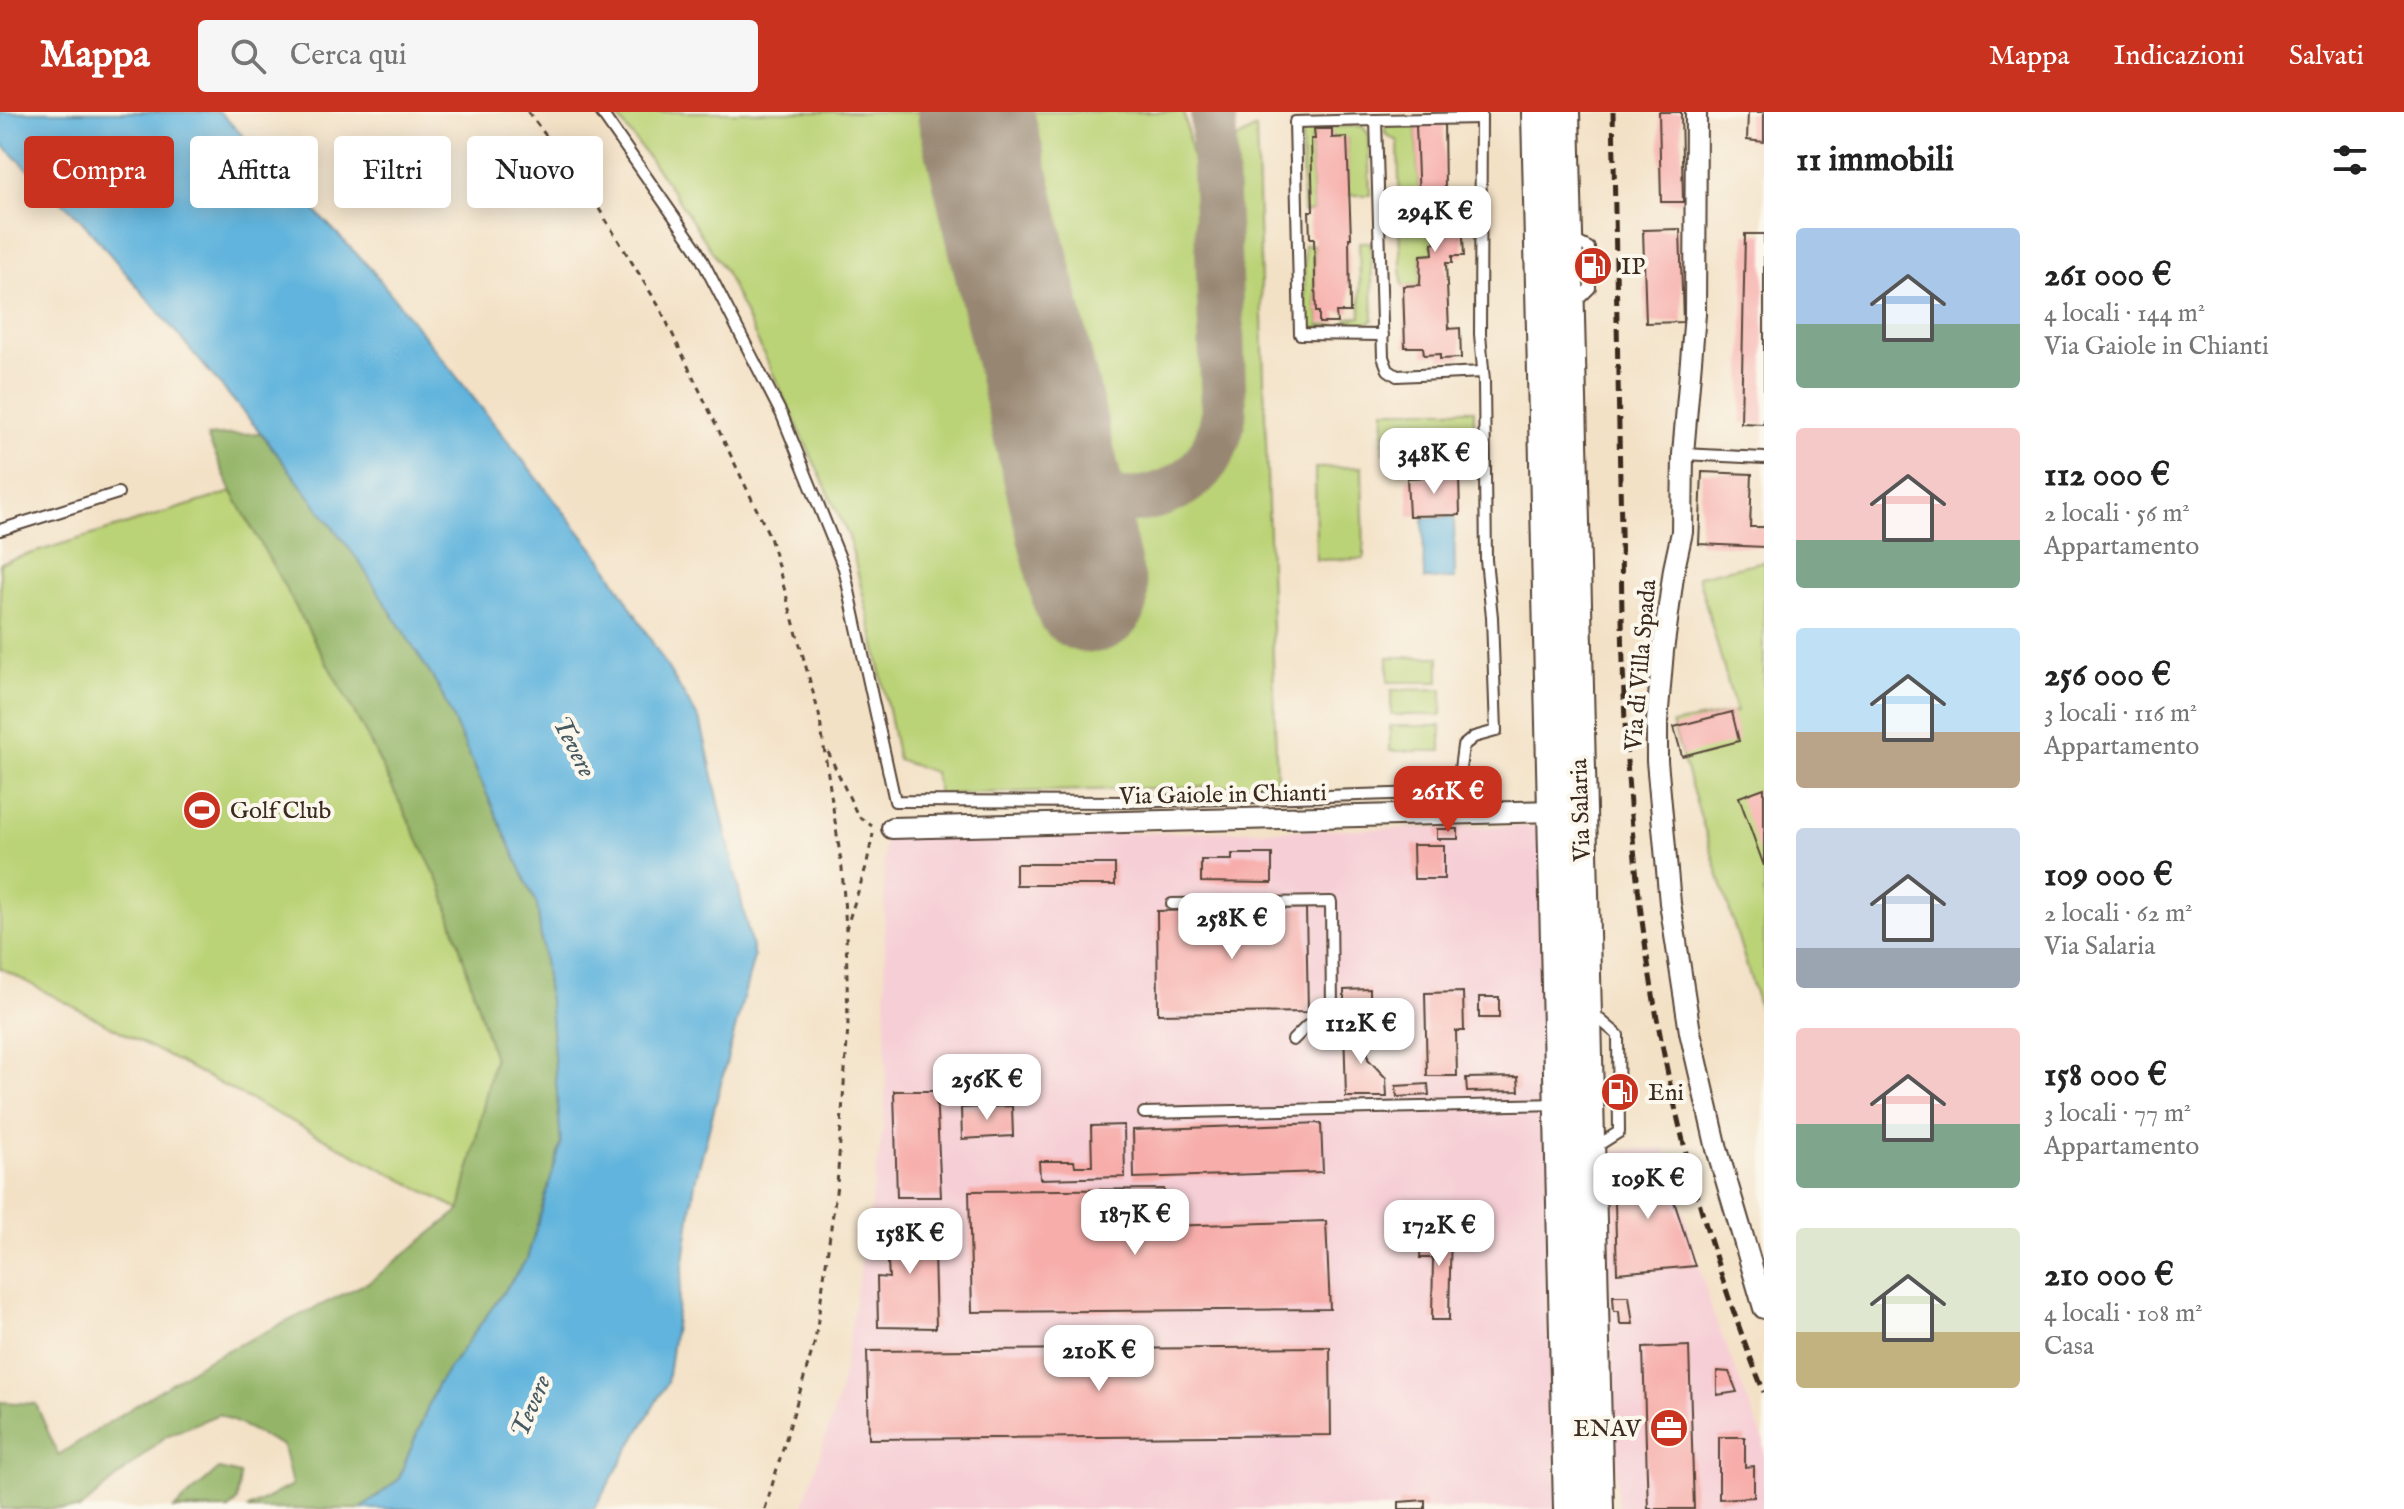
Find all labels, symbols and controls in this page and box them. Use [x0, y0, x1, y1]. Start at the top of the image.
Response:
search box [198, 20, 758, 92]
text: Mappa [40, 32, 150, 80]
icon: search [226, 34, 270, 78]
text: Cerca qui [290, 37, 407, 75]
text: Mappa [1989, 39, 2070, 74]
text: Indicazioni [2114, 39, 2245, 74]
text: Salvati [2289, 39, 2364, 74]
chip: Compra [24, 136, 174, 208]
chip: Affitta [190, 136, 318, 208]
chip: Filtri [334, 136, 451, 208]
chip: Nuovo [467, 136, 603, 208]
icon: filters [2328, 138, 2372, 182]
text: 11 immobili [1796, 139, 1954, 182]
pin: 294K € [1370, 186, 1500, 254]
text: 294K € [1397, 195, 1473, 228]
fuel station icon: IP [1572, 245, 1614, 287]
place label: IP [1621, 252, 1645, 283]
text: 261 000 € [2044, 254, 2172, 297]
icon: home [1860, 260, 1956, 356]
text: 4 locali · 144 m² [2044, 297, 2205, 330]
text: Via Gaiole in Chianti [2044, 330, 2269, 363]
pin: 348K € [1369, 428, 1499, 496]
text: 348K € [1398, 437, 1470, 470]
text: 112 000 € [2044, 454, 2170, 497]
icon: home [1860, 460, 1956, 556]
text: 2 locali · 56 m² [2044, 497, 2190, 530]
text: Appartamento [2044, 530, 2199, 563]
street label: Via di Villa Spada [1618, 578, 1664, 753]
text: 256 000 € [2044, 654, 2171, 697]
icon: home [1860, 660, 1956, 756]
text: 3 locali · 116 m² [2044, 697, 2197, 730]
water label: Tevere [544, 710, 603, 783]
text: Appartamento [2044, 730, 2199, 763]
street label: Via Salaria [1564, 757, 1599, 863]
pin: 261K € [1383, 766, 1513, 834]
text: 261K € [1412, 775, 1484, 808]
street label: Via Gaiole in Chianti [1118, 778, 1327, 813]
sports icon: Golf Club [181, 789, 223, 831]
place label: Golf Club [230, 796, 331, 827]
text: 109 000 € [2044, 854, 2173, 897]
icon: home [1860, 860, 1956, 956]
pin: 258K € [1167, 893, 1297, 961]
text: 2 locali · 62 m² [2044, 897, 2193, 930]
text: 258K € [1196, 902, 1268, 935]
text: Via Salaria [2044, 930, 2156, 963]
pin: 112K € [1296, 998, 1426, 1066]
text: 112K € [1325, 1007, 1397, 1040]
pin: 256K € [922, 1054, 1052, 1122]
text: 158 000 € [2044, 1054, 2167, 1097]
icon: home [1860, 1060, 1956, 1156]
text: 256K € [951, 1063, 1023, 1096]
fuel station icon: Eni [1599, 1071, 1641, 1113]
place label: Eni [1648, 1078, 1684, 1109]
text: 3 locali · 77 m² [2044, 1097, 2191, 1130]
text: Appartamento [2044, 1130, 2199, 1163]
pin: 109K € [1583, 1153, 1713, 1221]
text: 109K € [1611, 1162, 1685, 1195]
pin: 187K € [1070, 1189, 1200, 1257]
text: 187K € [1099, 1198, 1171, 1231]
pin: 172K € [1374, 1200, 1504, 1268]
pin: 158K € [845, 1208, 975, 1276]
text: 172K € [1402, 1209, 1476, 1242]
text: 158K € [875, 1217, 945, 1250]
text: 210 000 € [2044, 1254, 2174, 1297]
icon: home [1860, 1260, 1956, 1356]
text: 4 locali · 108 m² [2044, 1297, 2203, 1330]
pin: 210K € [1034, 1325, 1164, 1393]
text: Casa [2044, 1330, 2094, 1363]
text: 210K € [1062, 1334, 1136, 1367]
water label: Tevere [504, 1370, 559, 1443]
office icon: ENAV [1648, 1407, 1690, 1449]
place label: ENAV [1573, 1414, 1642, 1445]

